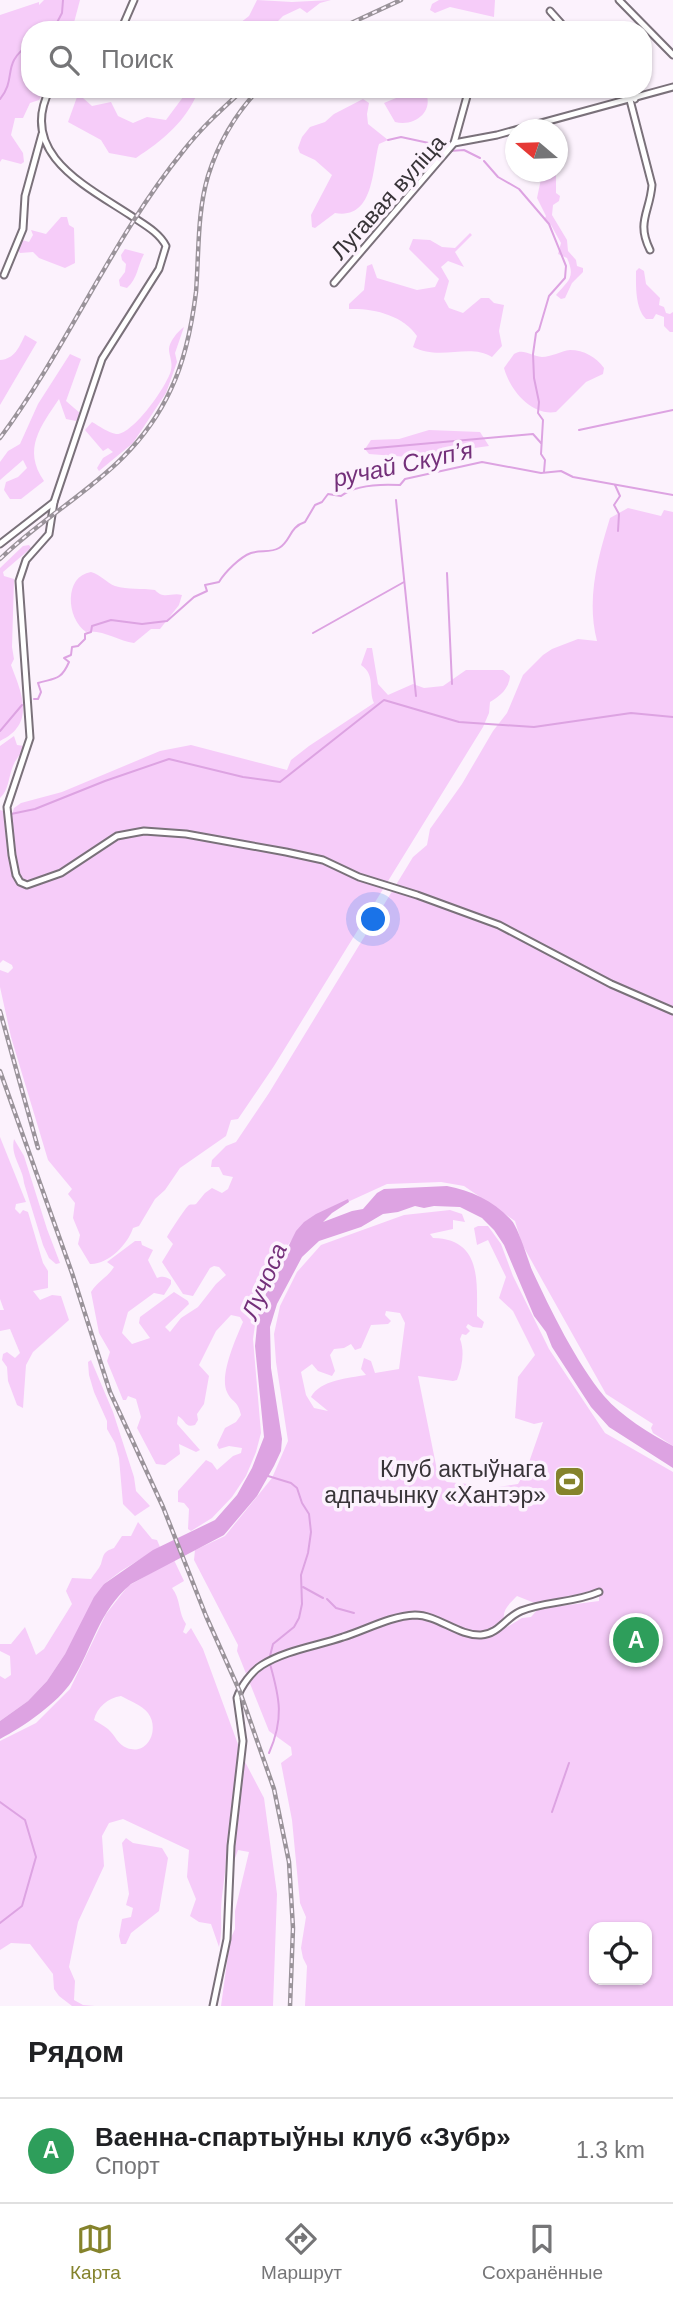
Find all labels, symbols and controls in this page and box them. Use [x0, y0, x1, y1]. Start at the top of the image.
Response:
search box [21, 21, 652, 98]
icon: search [45, 41, 83, 79]
text: Поиск [101, 44, 173, 74]
north arrow [505, 119, 568, 182]
street label: Лугавая вуліца [325, 129, 451, 265]
water label: ручай Скупʼя [330, 436, 476, 492]
your location [356, 902, 390, 936]
water label: Лучоса [235, 1239, 292, 1325]
place label: Клуб актыўнага адпачынку «Хантэр» [324, 1456, 546, 1508]
sports icon: Клуб актыўнага адпачынку «Хантэр» [552, 1465, 586, 1499]
pin: A [613, 1614, 659, 1666]
map controls [589, 1922, 652, 1985]
button: locate [589, 1922, 652, 1985]
text: Рядом [28, 2035, 124, 2068]
text: Ваенна-спартыўны клуб «Зубр» [95, 2122, 511, 2152]
text: A [43, 2137, 59, 2163]
text: 1.3 km [576, 2137, 645, 2163]
text: Спорт [95, 2153, 160, 2179]
tab: Карта [70, 2220, 121, 2284]
tab: Маршрут [261, 2220, 342, 2284]
tab: Сохранённые [482, 2220, 603, 2284]

